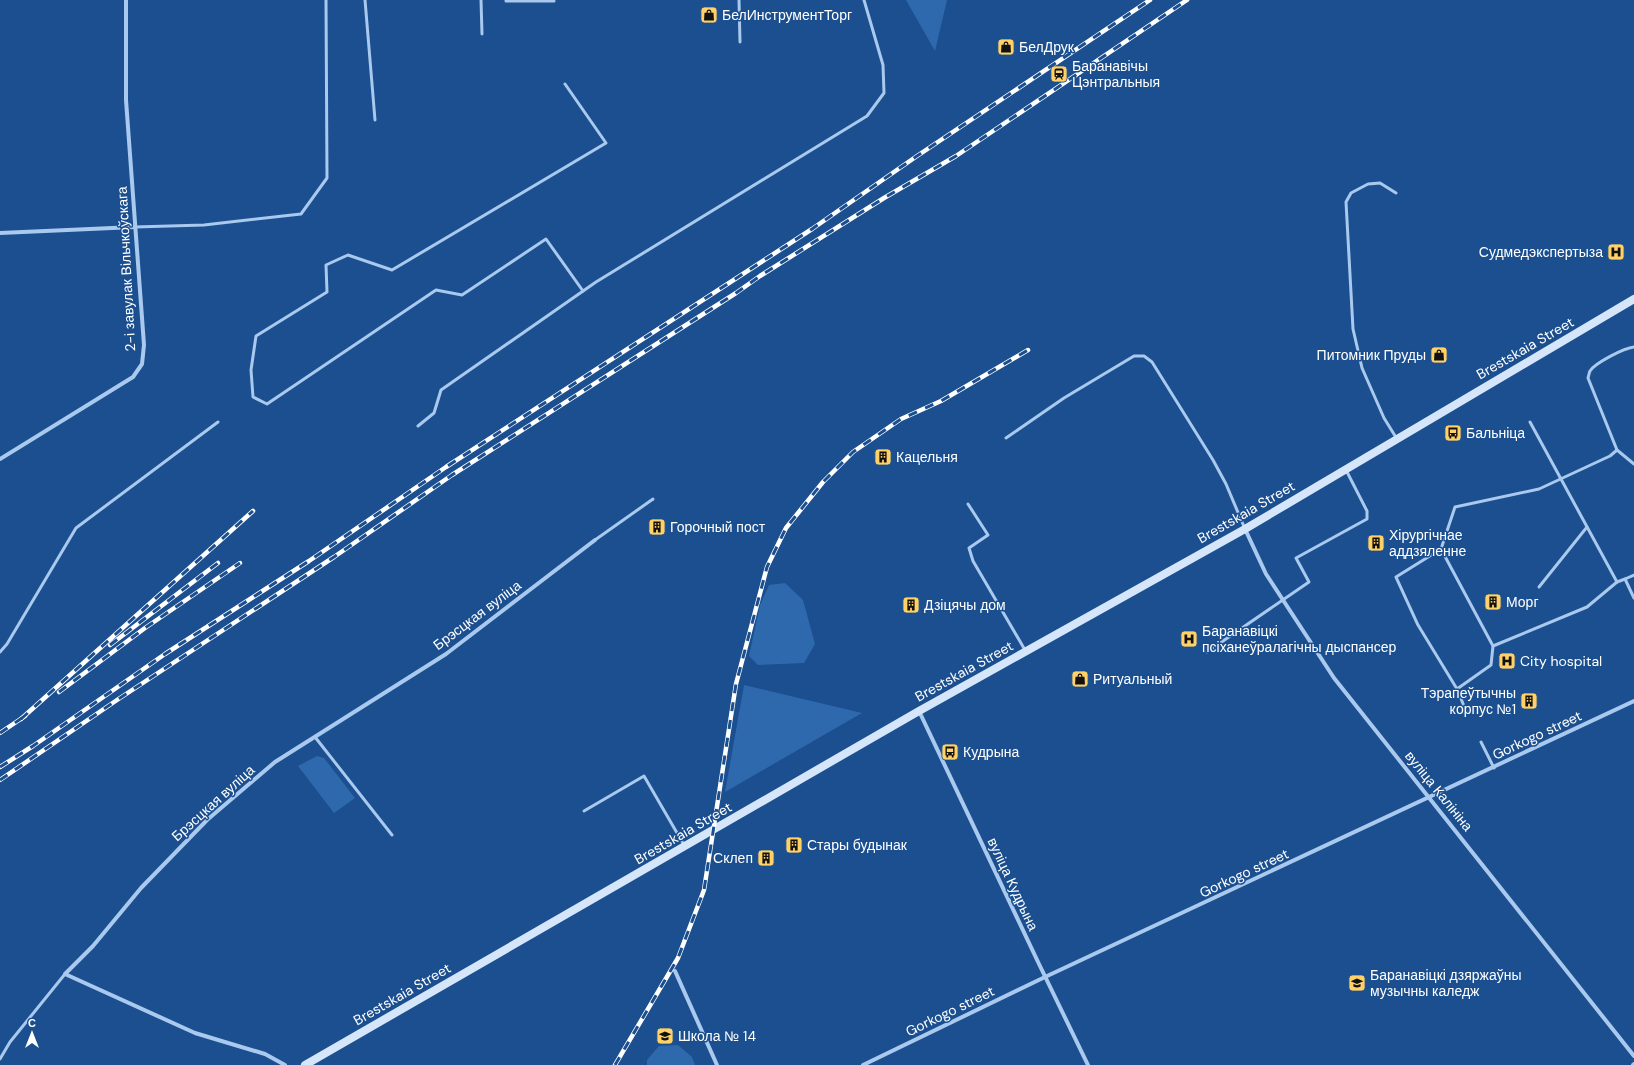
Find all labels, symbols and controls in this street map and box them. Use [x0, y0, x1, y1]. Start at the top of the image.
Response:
shop icon: БелИнструментТорг [699, 5, 719, 25]
place label: БелИнструментТорг [722, 6, 852, 24]
shop icon: БелДрук [996, 37, 1016, 57]
place label: БелДрук [1019, 38, 1075, 56]
place label: Баранавічы Цэнтральныя [1072, 57, 1160, 91]
station icon: Баранавічы Цэнтральныя [1049, 64, 1069, 84]
street label: 2-і завулак Вільчкоўскага [113, 186, 139, 352]
hospital icon: Судмедэкспертыза [1606, 242, 1626, 262]
place label: Судмедэкспертыза [1479, 243, 1603, 261]
street label: Brestskaia Street [1473, 313, 1577, 383]
shop icon: Питомник Пруды [1429, 345, 1449, 365]
place label: Питомник Пруды [1317, 346, 1426, 364]
bus stop icon: Бальніца [1443, 423, 1463, 443]
place label: Бальніца [1466, 424, 1525, 442]
building icon: Кацельня [873, 447, 893, 467]
place label: Кацельня [896, 448, 958, 466]
street label: Brestskaia Street [1194, 477, 1298, 547]
building icon: Горочный пост [647, 517, 667, 537]
place label: Горочный пост [670, 518, 766, 536]
place label: Хірургічнае аддзяленне [1389, 526, 1467, 560]
building icon: Хірургічнае аддзяленне [1366, 533, 1386, 553]
street label: Брэсцкая вуліца [429, 576, 525, 654]
building icon: Морг [1483, 592, 1503, 612]
place label: Морг [1506, 593, 1539, 611]
building icon: Дзіцячы дом [901, 595, 921, 615]
place label: Дзіцячы дом [924, 596, 1006, 614]
place label: Баранавіцкі псіханеўралагічны дыспансер [1202, 622, 1397, 656]
hospital icon: Баранавіцкі псіханеўралагічны дыспансер [1179, 629, 1199, 649]
street label: Brestskaia Street [912, 637, 1016, 705]
hospital icon: City hospital [1497, 651, 1517, 671]
place label: City hospital [1520, 652, 1602, 670]
shop icon: Ритуальный [1070, 669, 1090, 689]
place label: Ритуальный [1093, 670, 1172, 688]
place label: Тэрапеўтычны корпус №1 [1421, 684, 1516, 718]
building icon: Тэрапеўтычны корпус №1 [1519, 691, 1539, 711]
street label: Gorkogo street [1489, 706, 1585, 764]
bus stop icon: Кудрына [940, 742, 960, 762]
place label: Кудрына [963, 743, 1019, 761]
street label: вуліца Калініна [1401, 747, 1477, 835]
street label: Брэсцкая вуліца [168, 761, 258, 845]
street label: Brestskaia Street [631, 798, 735, 868]
street label: вуліца Кудрына [984, 834, 1043, 934]
building icon: Стары будынак [784, 835, 804, 855]
place label: Стары будынак [807, 836, 908, 854]
street label: Gorkogo street [1196, 844, 1292, 902]
building icon: Склеп [756, 848, 776, 868]
place label: Склеп [713, 849, 753, 867]
street label: Brestskaia Street [350, 959, 454, 1029]
place label: Баранавіцкі дзяржаўны музычны каледж [1370, 966, 1522, 1000]
school or university icon: Баранавіцкі дзяржаўны музычны каледж [1347, 973, 1367, 993]
street label: Gorkogo street [903, 982, 997, 1040]
north arrow [12, 1013, 52, 1053]
text: С [28, 1016, 36, 1030]
school or university icon: Школа № 14 [655, 1026, 675, 1046]
place label: Школа № 14 [678, 1027, 756, 1045]

